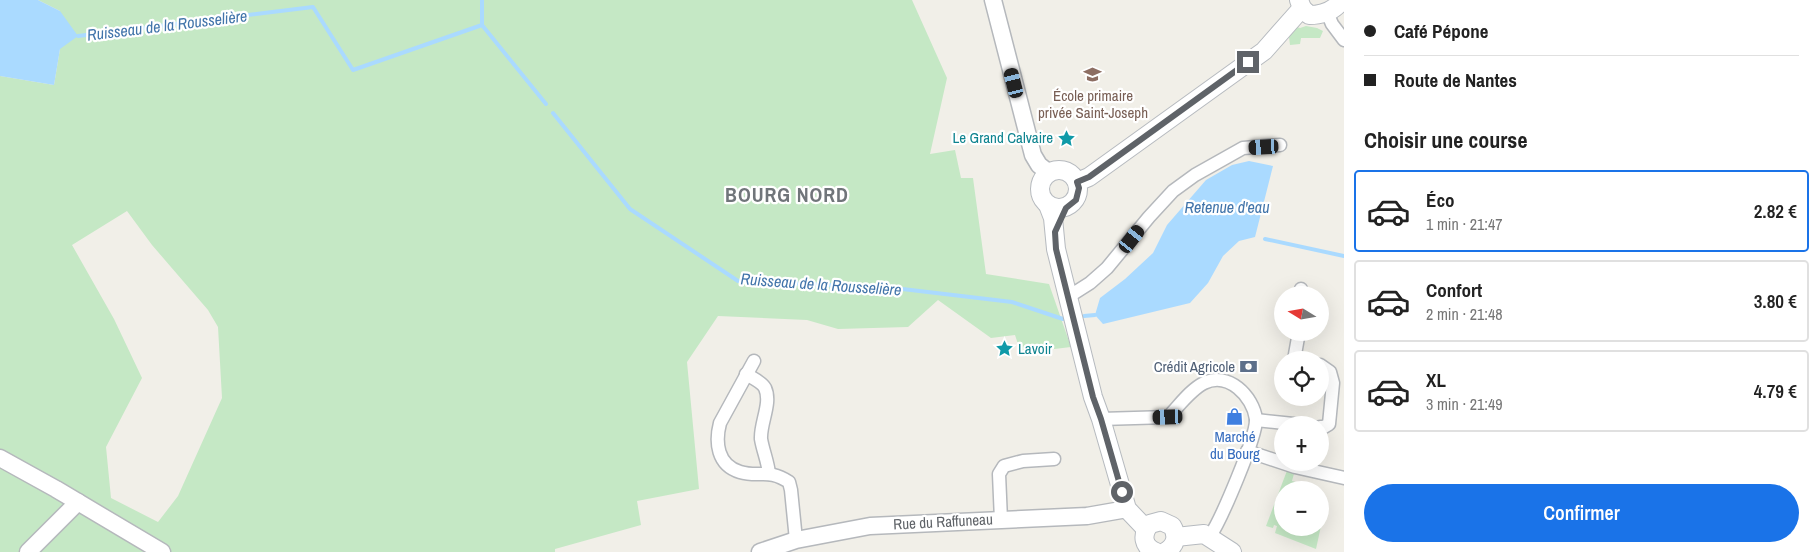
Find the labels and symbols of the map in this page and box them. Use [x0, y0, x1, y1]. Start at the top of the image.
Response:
water label: Ruisseau de la Rousselière [86, 4, 248, 46]
route end [1237, 51, 1259, 73]
school or university icon: École primaire privée Saint-Joseph [1083, 65, 1103, 85]
car [1003, 67, 1024, 99]
place label: École primaire privée Saint-Joseph [1038, 85, 1148, 123]
place label: Le Grand Calvaire [952, 127, 1053, 148]
place icon: Le Grand Calvaire [1057, 128, 1077, 148]
car [1248, 139, 1279, 155]
district label: BOURG NORD [725, 181, 849, 208]
water label: Retenue d'eau [1185, 196, 1269, 218]
car [1116, 223, 1147, 255]
water label: Ruisseau de la Rousselière [740, 267, 902, 301]
north arrow [1274, 286, 1329, 341]
place label: Lavoir [1018, 338, 1052, 359]
place icon: Lavoir [994, 339, 1014, 359]
place label: Crédit Agricole [1154, 356, 1235, 377]
bank icon: Crédit Agricole [1239, 357, 1259, 377]
shop icon: Marché du Bourg [1225, 406, 1245, 426]
car [1152, 409, 1183, 425]
place label: Marché du Bourg [1210, 426, 1260, 464]
route start [1111, 481, 1133, 503]
street label: Rue du Raffuneau [893, 508, 993, 535]

